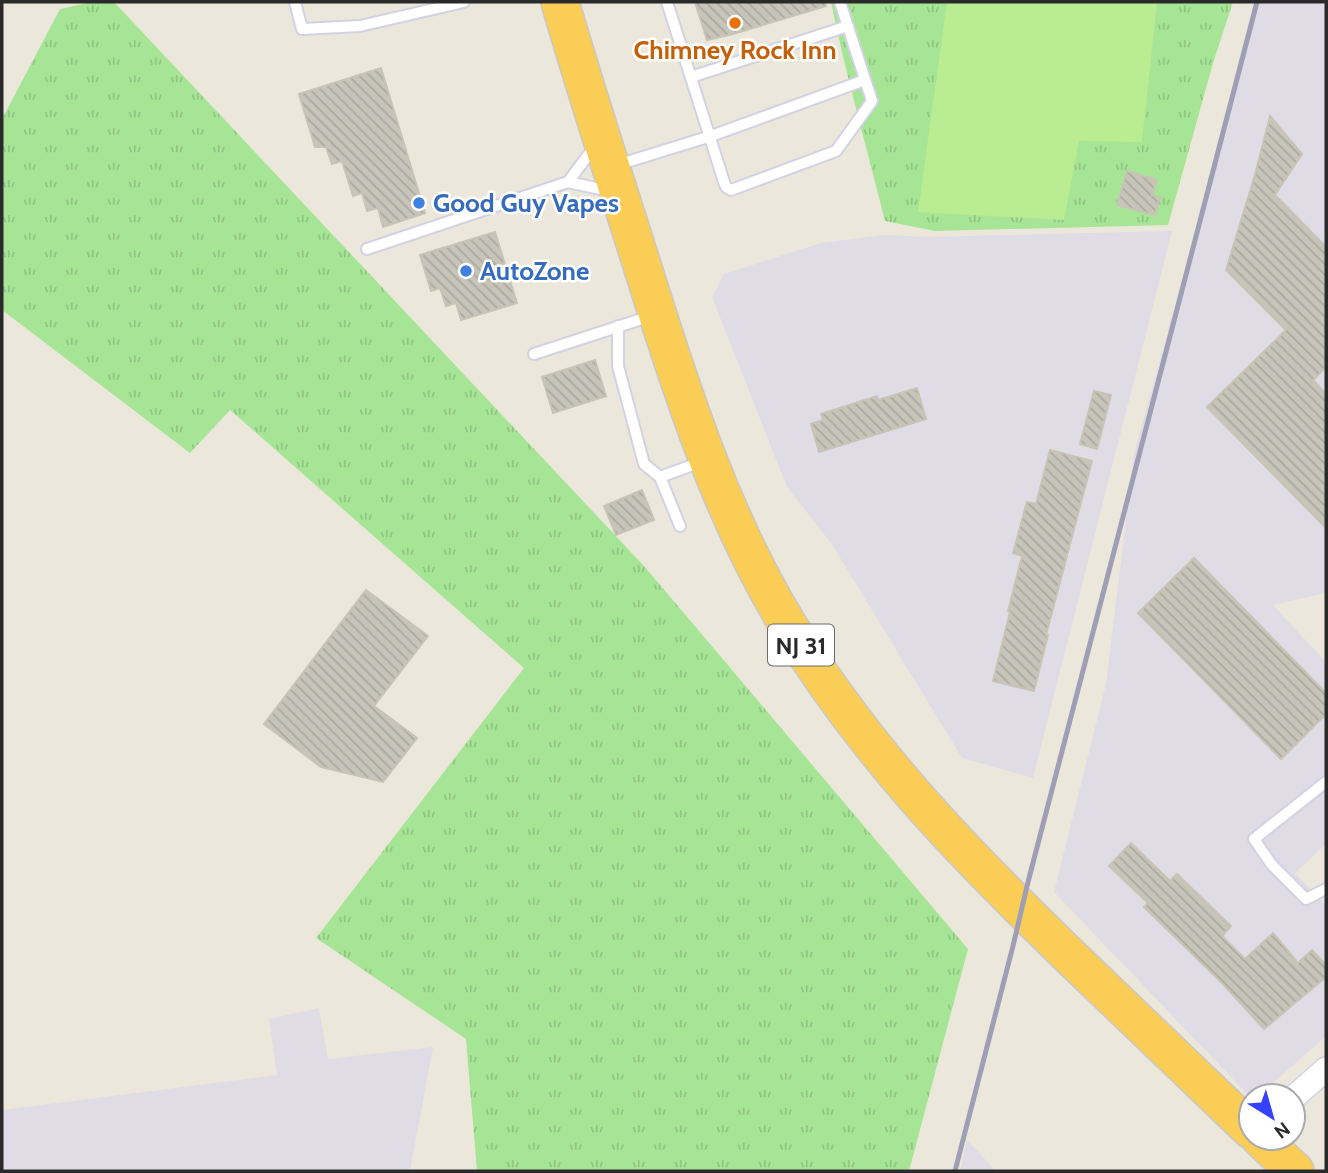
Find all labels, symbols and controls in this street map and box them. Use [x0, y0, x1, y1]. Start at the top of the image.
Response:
marker: Chimney Rock Inn [727, 15, 743, 31]
place label: Chimney Rock Inn [633, 34, 837, 66]
place label: Good Guy Vapes [433, 187, 619, 219]
marker: Good Guy Vapes [411, 195, 427, 211]
place label: AutoZone [480, 255, 589, 287]
marker: AutoZone [458, 263, 474, 279]
road number: NJ 31 [768, 624, 834, 666]
north arrow [1237, 1082, 1307, 1152]
text: N [1270, 1117, 1294, 1143]

